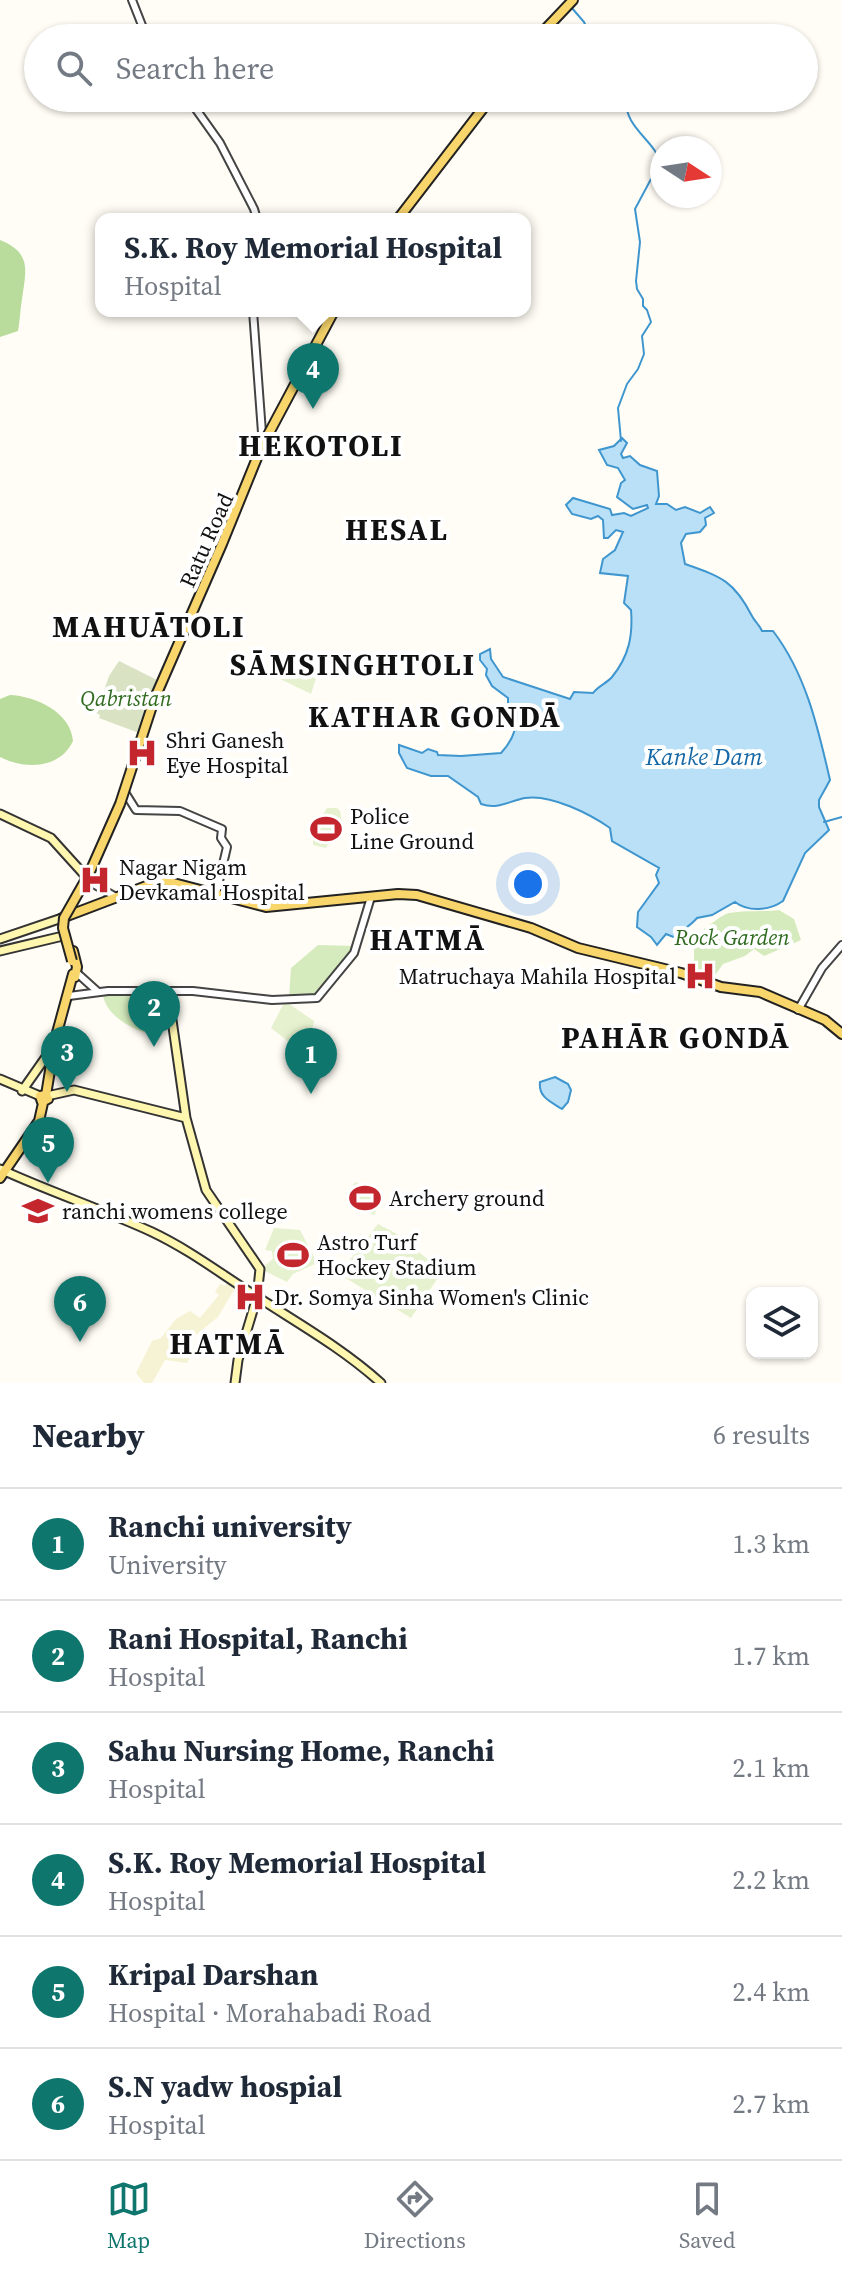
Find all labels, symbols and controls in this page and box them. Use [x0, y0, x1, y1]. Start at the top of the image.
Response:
search box [24, 24, 818, 112]
icon: search [52, 46, 96, 90]
text: Search here [116, 48, 274, 89]
north arrow [650, 136, 722, 208]
popup [95, 213, 531, 317]
text: S.K. Roy Memorial Hospital [124, 227, 502, 268]
text: Hospital [124, 268, 222, 304]
pin: 4 [287, 343, 339, 409]
district label: HEKOTOLI [238, 425, 404, 466]
street label: Ratu Road [172, 488, 240, 592]
district label: HESAL [345, 509, 449, 550]
district label: MAHUĀTOLI [52, 606, 246, 647]
district label: SĀMSINGHTOLI [230, 644, 476, 685]
park label: Qabristan [80, 683, 172, 713]
district label: KATHAR GONDĀ [308, 696, 562, 737]
place label: Shri Ganesh Eye Hospital [166, 725, 289, 780]
hospital icon: Shri Ganesh Eye Hospital [125, 736, 159, 770]
water label: Kanke Dam [644, 740, 763, 773]
place label: Police Line Ground [350, 801, 474, 856]
sports icon: Police Line Ground [309, 812, 343, 846]
place label: Nagar Nigam Devkamal Hospital [119, 852, 305, 907]
hospital icon: Nagar Nigam Devkamal Hospital [78, 863, 112, 897]
your location [508, 864, 548, 904]
district label: HATMĀ [370, 919, 486, 960]
park label: Rock Garden [673, 922, 790, 952]
hospital icon: Matruchaya Mahila Hospital [683, 959, 717, 993]
place label: Matruchaya Mahila Hospital [399, 961, 676, 991]
pin: 2 [128, 981, 180, 1047]
district label: PAHĀR GONDĀ [561, 1017, 791, 1058]
pin: 3 [41, 1026, 93, 1092]
pin: 1 [285, 1028, 337, 1094]
pin: 5 [22, 1117, 74, 1183]
sports icon: Archery ground [348, 1181, 382, 1215]
place label: Archery ground [389, 1183, 545, 1213]
school or university icon: ranchi womens college [21, 1194, 55, 1228]
place label: ranchi womens college [62, 1196, 288, 1226]
place label: Astro Turf Hockey Stadium [317, 1227, 477, 1282]
sports icon: Astro Turf Hockey Stadium [276, 1238, 310, 1272]
pin: 6 [54, 1276, 106, 1342]
hospital icon: Dr. Somya Sinha Women's Clinic [233, 1280, 267, 1314]
place label: Dr. Somya Sinha Women's Clinic [274, 1282, 589, 1312]
map controls [746, 1287, 818, 1359]
button: layers [746, 1287, 818, 1359]
district label: HATMĀ [170, 1323, 286, 1364]
text: Nearby [32, 1412, 145, 1458]
text: 6 results [713, 1417, 810, 1453]
text: Ranchi university [108, 1506, 352, 1547]
text: 1 [51, 1526, 65, 1562]
text: 1.3 km [732, 1526, 810, 1562]
text: University [108, 1547, 227, 1583]
text: Rani Hospital, Ranchi [108, 1618, 408, 1659]
text: 2 [51, 1638, 65, 1674]
text: 1.7 km [732, 1638, 810, 1674]
text: Hospital [108, 1659, 206, 1695]
text: Sahu Nursing Home, Ranchi [108, 1730, 495, 1771]
text: 3 [51, 1750, 65, 1786]
text: 2.1 km [732, 1750, 810, 1786]
text: Hospital [108, 1771, 206, 1807]
text: S.K. Roy Memorial Hospital [108, 1842, 486, 1883]
text: 4 [51, 1862, 65, 1898]
text: 2.2 km [732, 1862, 810, 1898]
text: Hospital [108, 1883, 206, 1919]
text: Kripal Darshan [108, 1954, 318, 1995]
text: 5 [51, 1974, 65, 2010]
text: 2.4 km [732, 1974, 810, 2010]
text: Hospital · Morahabadi Road [108, 1995, 431, 2031]
text: S.N yadw hospial [108, 2066, 342, 2107]
text: 6 [51, 2086, 65, 2122]
text: 2.7 km [732, 2086, 810, 2122]
text: Hospital [108, 2107, 206, 2143]
tab: Map [107, 2177, 151, 2255]
tab: Directions [364, 2177, 466, 2255]
tab: Saved [679, 2177, 735, 2255]

